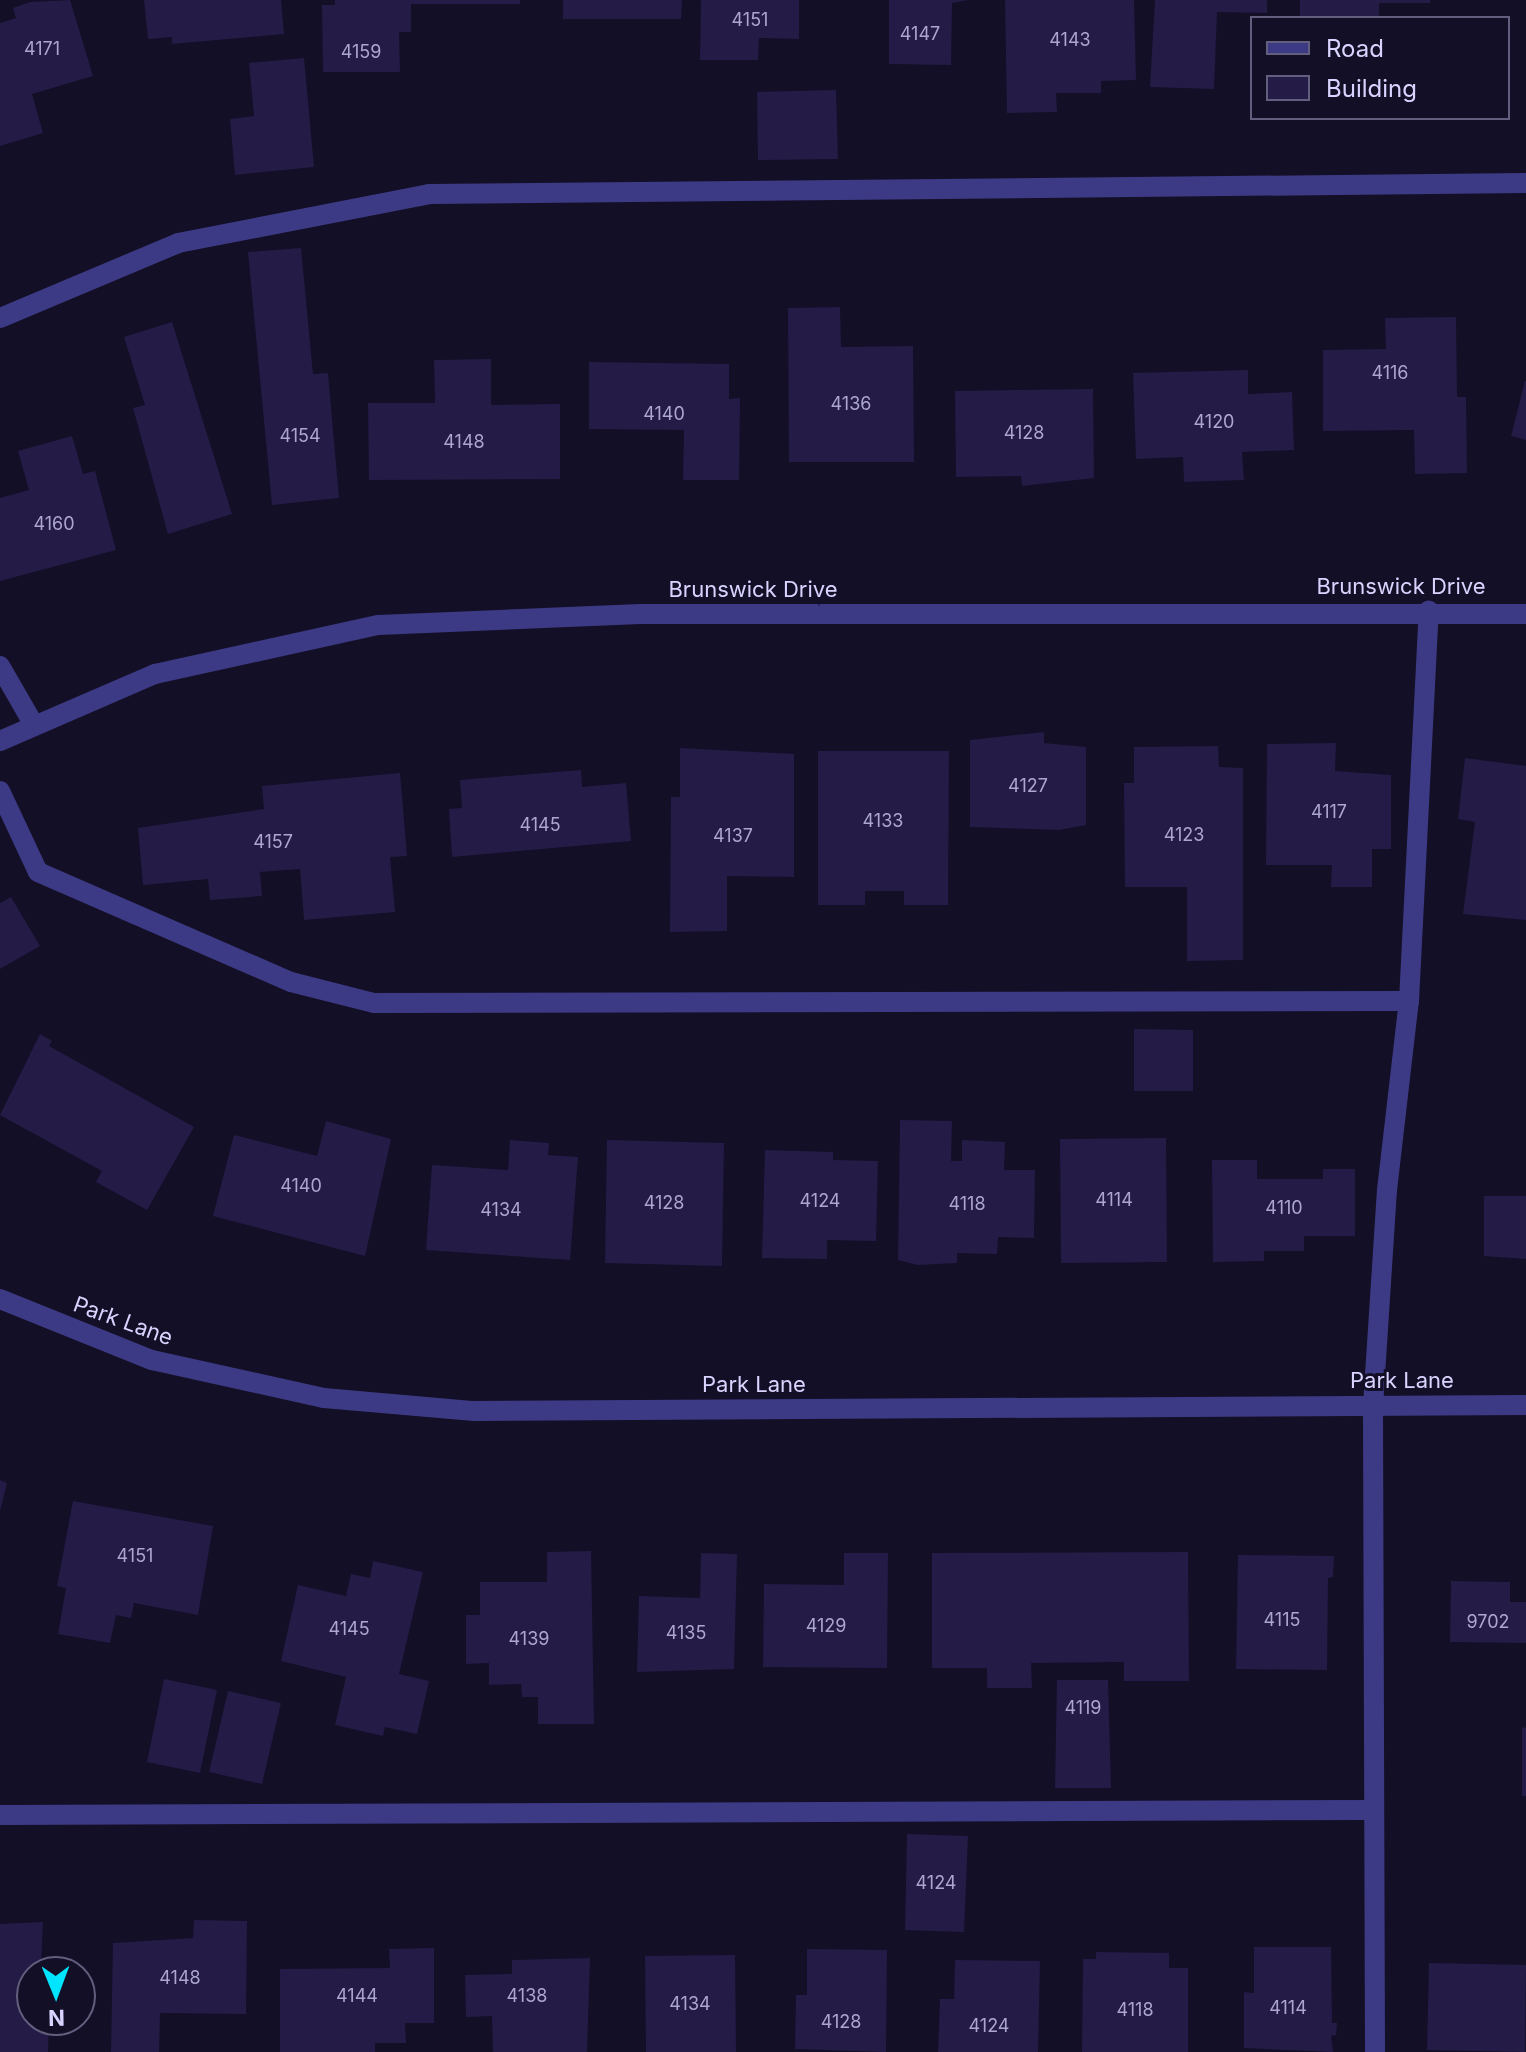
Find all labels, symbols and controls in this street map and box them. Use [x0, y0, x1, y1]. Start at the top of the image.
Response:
house number: 4151 [732, 9, 768, 31]
legend [1250, 16, 1510, 120]
house number: 4147 [900, 23, 940, 45]
house number: 4143 [1049, 29, 1091, 51]
text: Road [1326, 34, 1384, 63]
house number: 4171 [24, 38, 60, 60]
house number: 4159 [341, 41, 381, 63]
text: Building [1326, 74, 1417, 103]
house number: 4116 [1371, 362, 1409, 384]
house number: 4136 [831, 393, 871, 415]
house number: 4140 [643, 403, 685, 425]
house number: 4120 [1194, 411, 1234, 433]
house number: 4128 [1004, 422, 1044, 444]
house number: 4154 [279, 425, 321, 447]
house number: 4148 [443, 431, 485, 453]
house number: 4160 [33, 513, 75, 535]
street label: Brunswick Drive [1316, 574, 1486, 600]
street label: Brunswick Drive [668, 577, 838, 603]
house number: 4127 [1008, 775, 1048, 797]
house number: 4117 [1311, 801, 1347, 823]
house number: 4133 [863, 810, 903, 832]
house number: 4145 [519, 814, 561, 836]
house number: 4123 [1164, 824, 1204, 846]
house number: 4137 [713, 825, 753, 847]
house number: 4157 [253, 831, 293, 853]
house number: 4140 [280, 1175, 322, 1197]
house number: 4114 [1095, 1189, 1133, 1211]
house number: 4124 [800, 1190, 840, 1212]
house number: 4128 [644, 1192, 684, 1214]
house number: 4118 [948, 1193, 986, 1215]
house number: 4110 [1265, 1197, 1303, 1219]
house number: 4134 [480, 1199, 522, 1221]
street label: Park Lane [70, 1291, 176, 1351]
street label: Park Lane [1350, 1368, 1454, 1394]
street label: Park Lane [702, 1372, 806, 1398]
house number: 4151 [117, 1545, 153, 1567]
house number: 4115 [1264, 1609, 1300, 1631]
house number: 9702 [1466, 1611, 1510, 1633]
house number: 4129 [806, 1615, 846, 1637]
house number: 4145 [328, 1618, 370, 1640]
house number: 4135 [666, 1622, 706, 1644]
house number: 4139 [509, 1628, 549, 1650]
house number: 4119 [1064, 1697, 1102, 1719]
house number: 4124 [916, 1872, 956, 1894]
north arrow [16, 1956, 96, 2036]
house number: 4148 [159, 1967, 201, 1989]
house number: 4144 [336, 1985, 378, 2007]
house number: 4138 [507, 1985, 547, 2007]
house number: 4134 [669, 1993, 711, 2015]
house number: 4114 [1269, 1997, 1307, 2019]
house number: 4118 [1116, 1999, 1154, 2021]
text: N [48, 2005, 65, 2031]
house number: 4128 [821, 2011, 861, 2033]
house number: 4124 [969, 2015, 1009, 2037]

